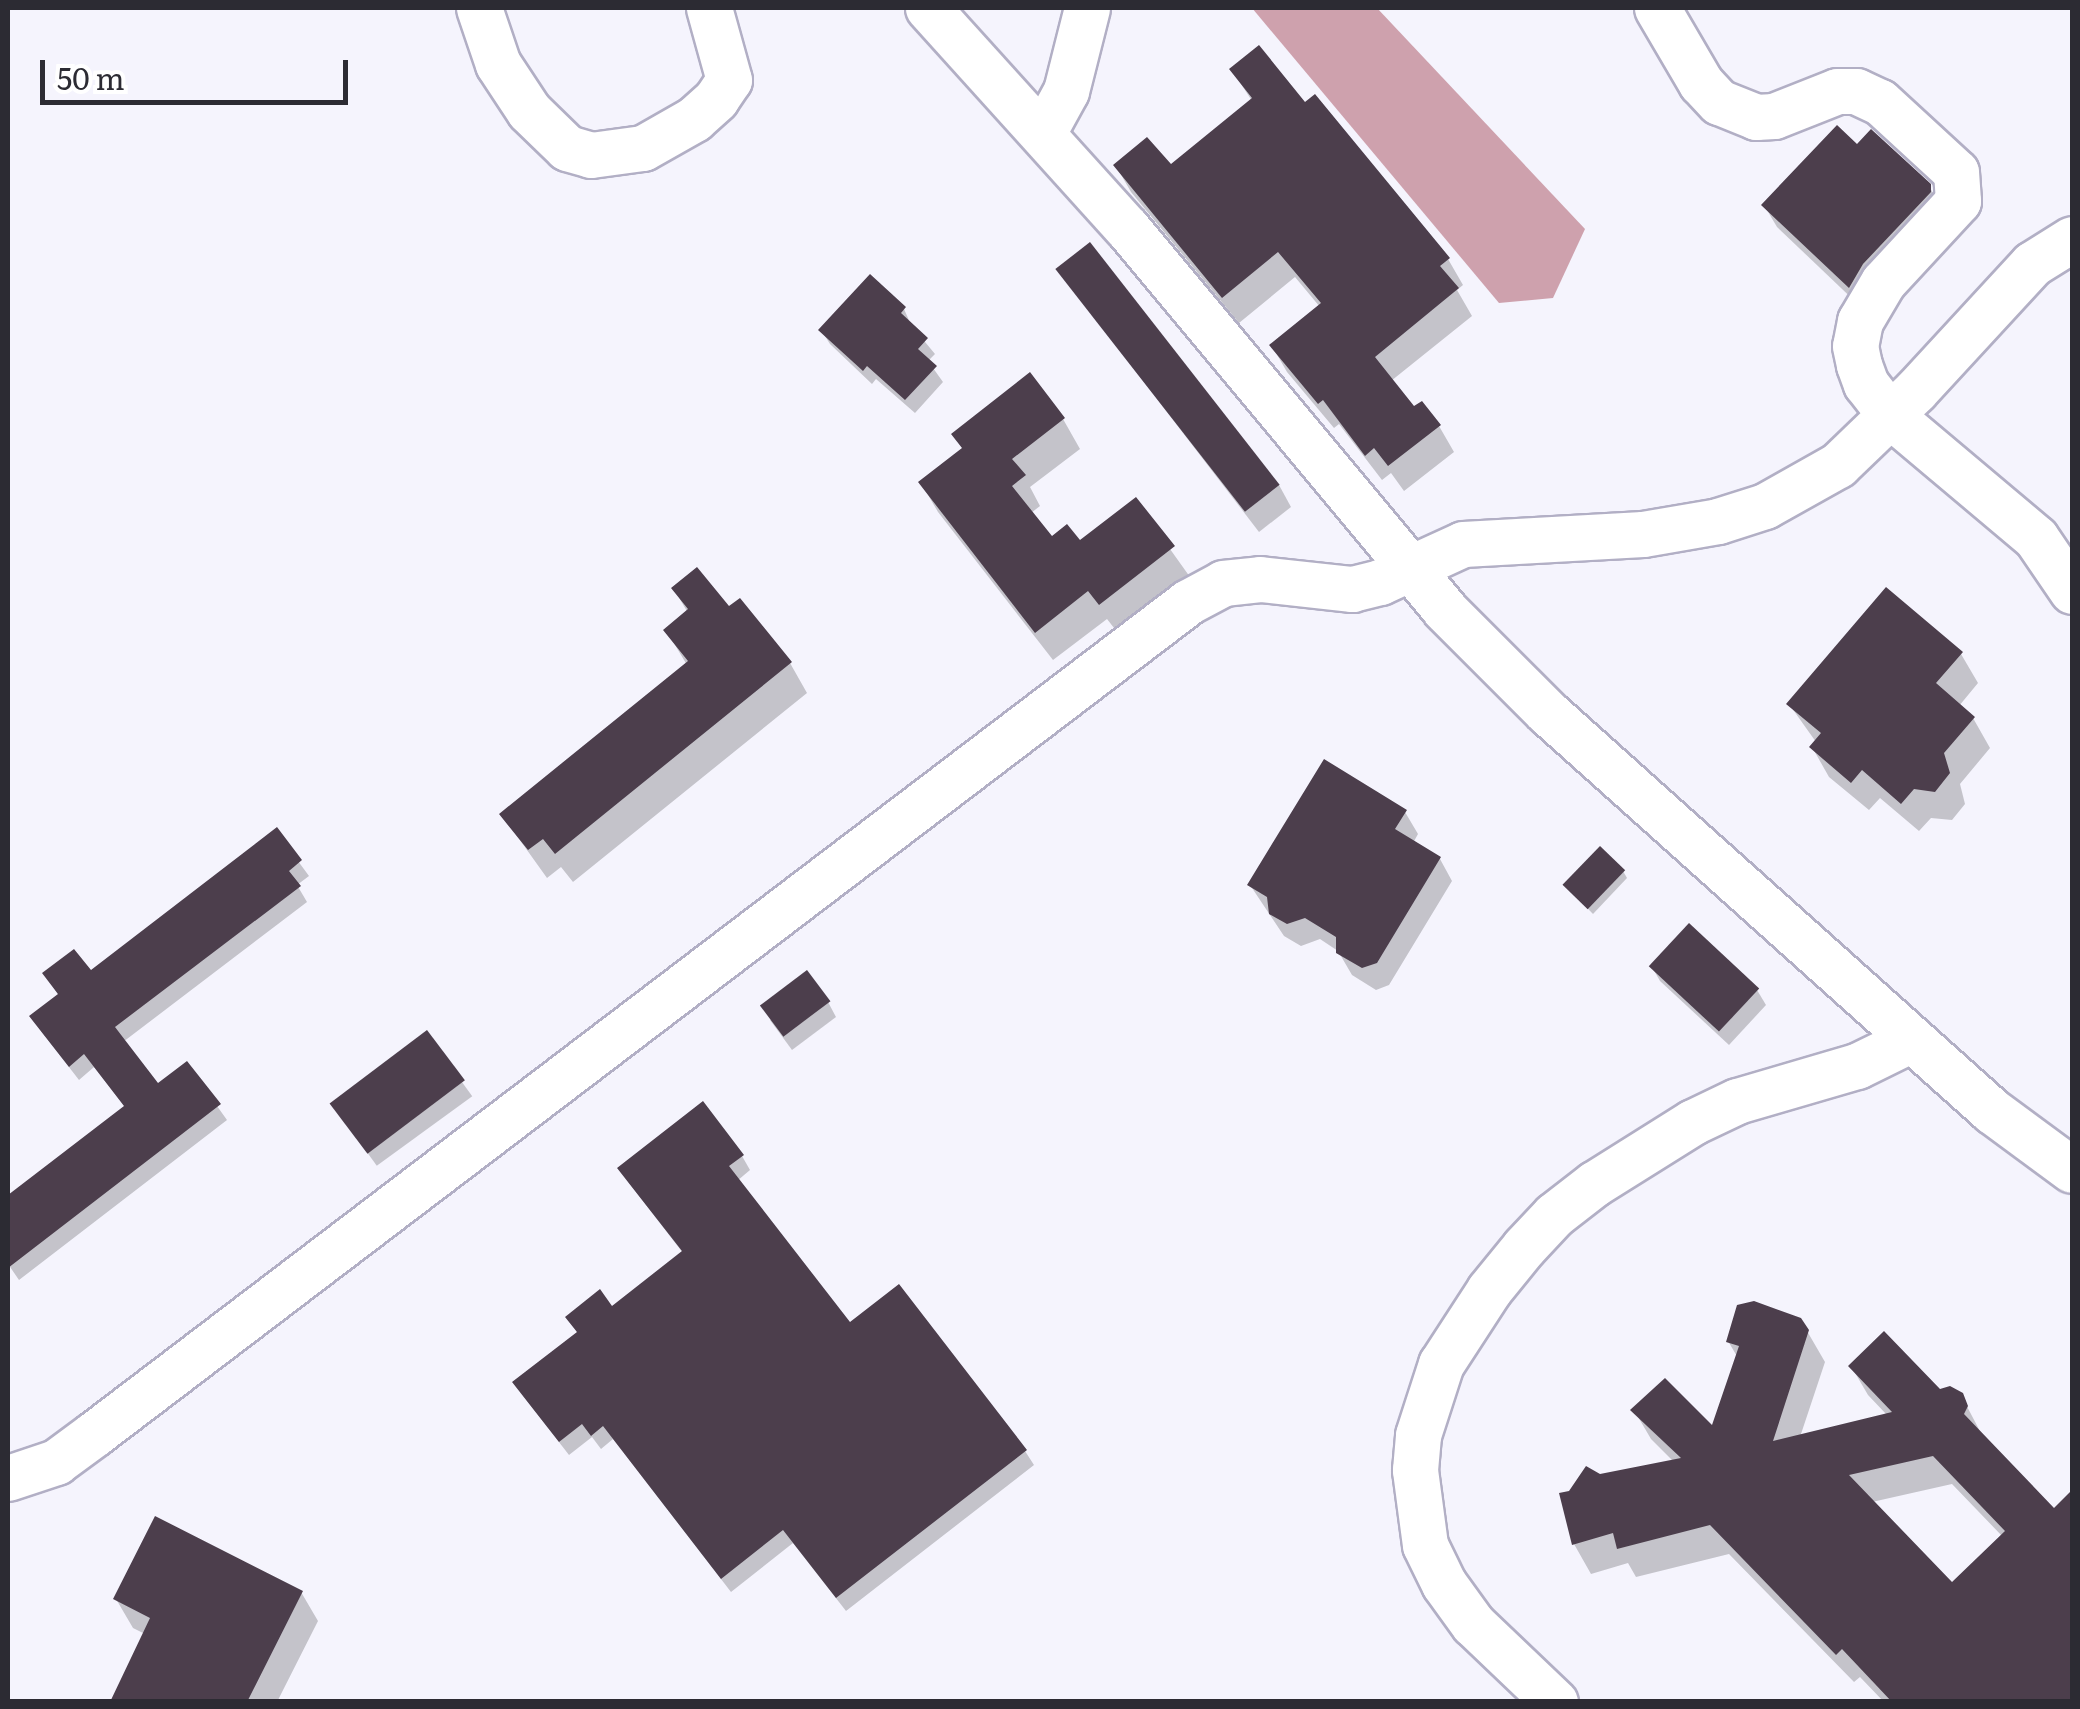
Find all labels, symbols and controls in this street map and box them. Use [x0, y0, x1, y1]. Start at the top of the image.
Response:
scale bar [45, 40, 352, 102]
text: 50 m [57, 55, 125, 99]

